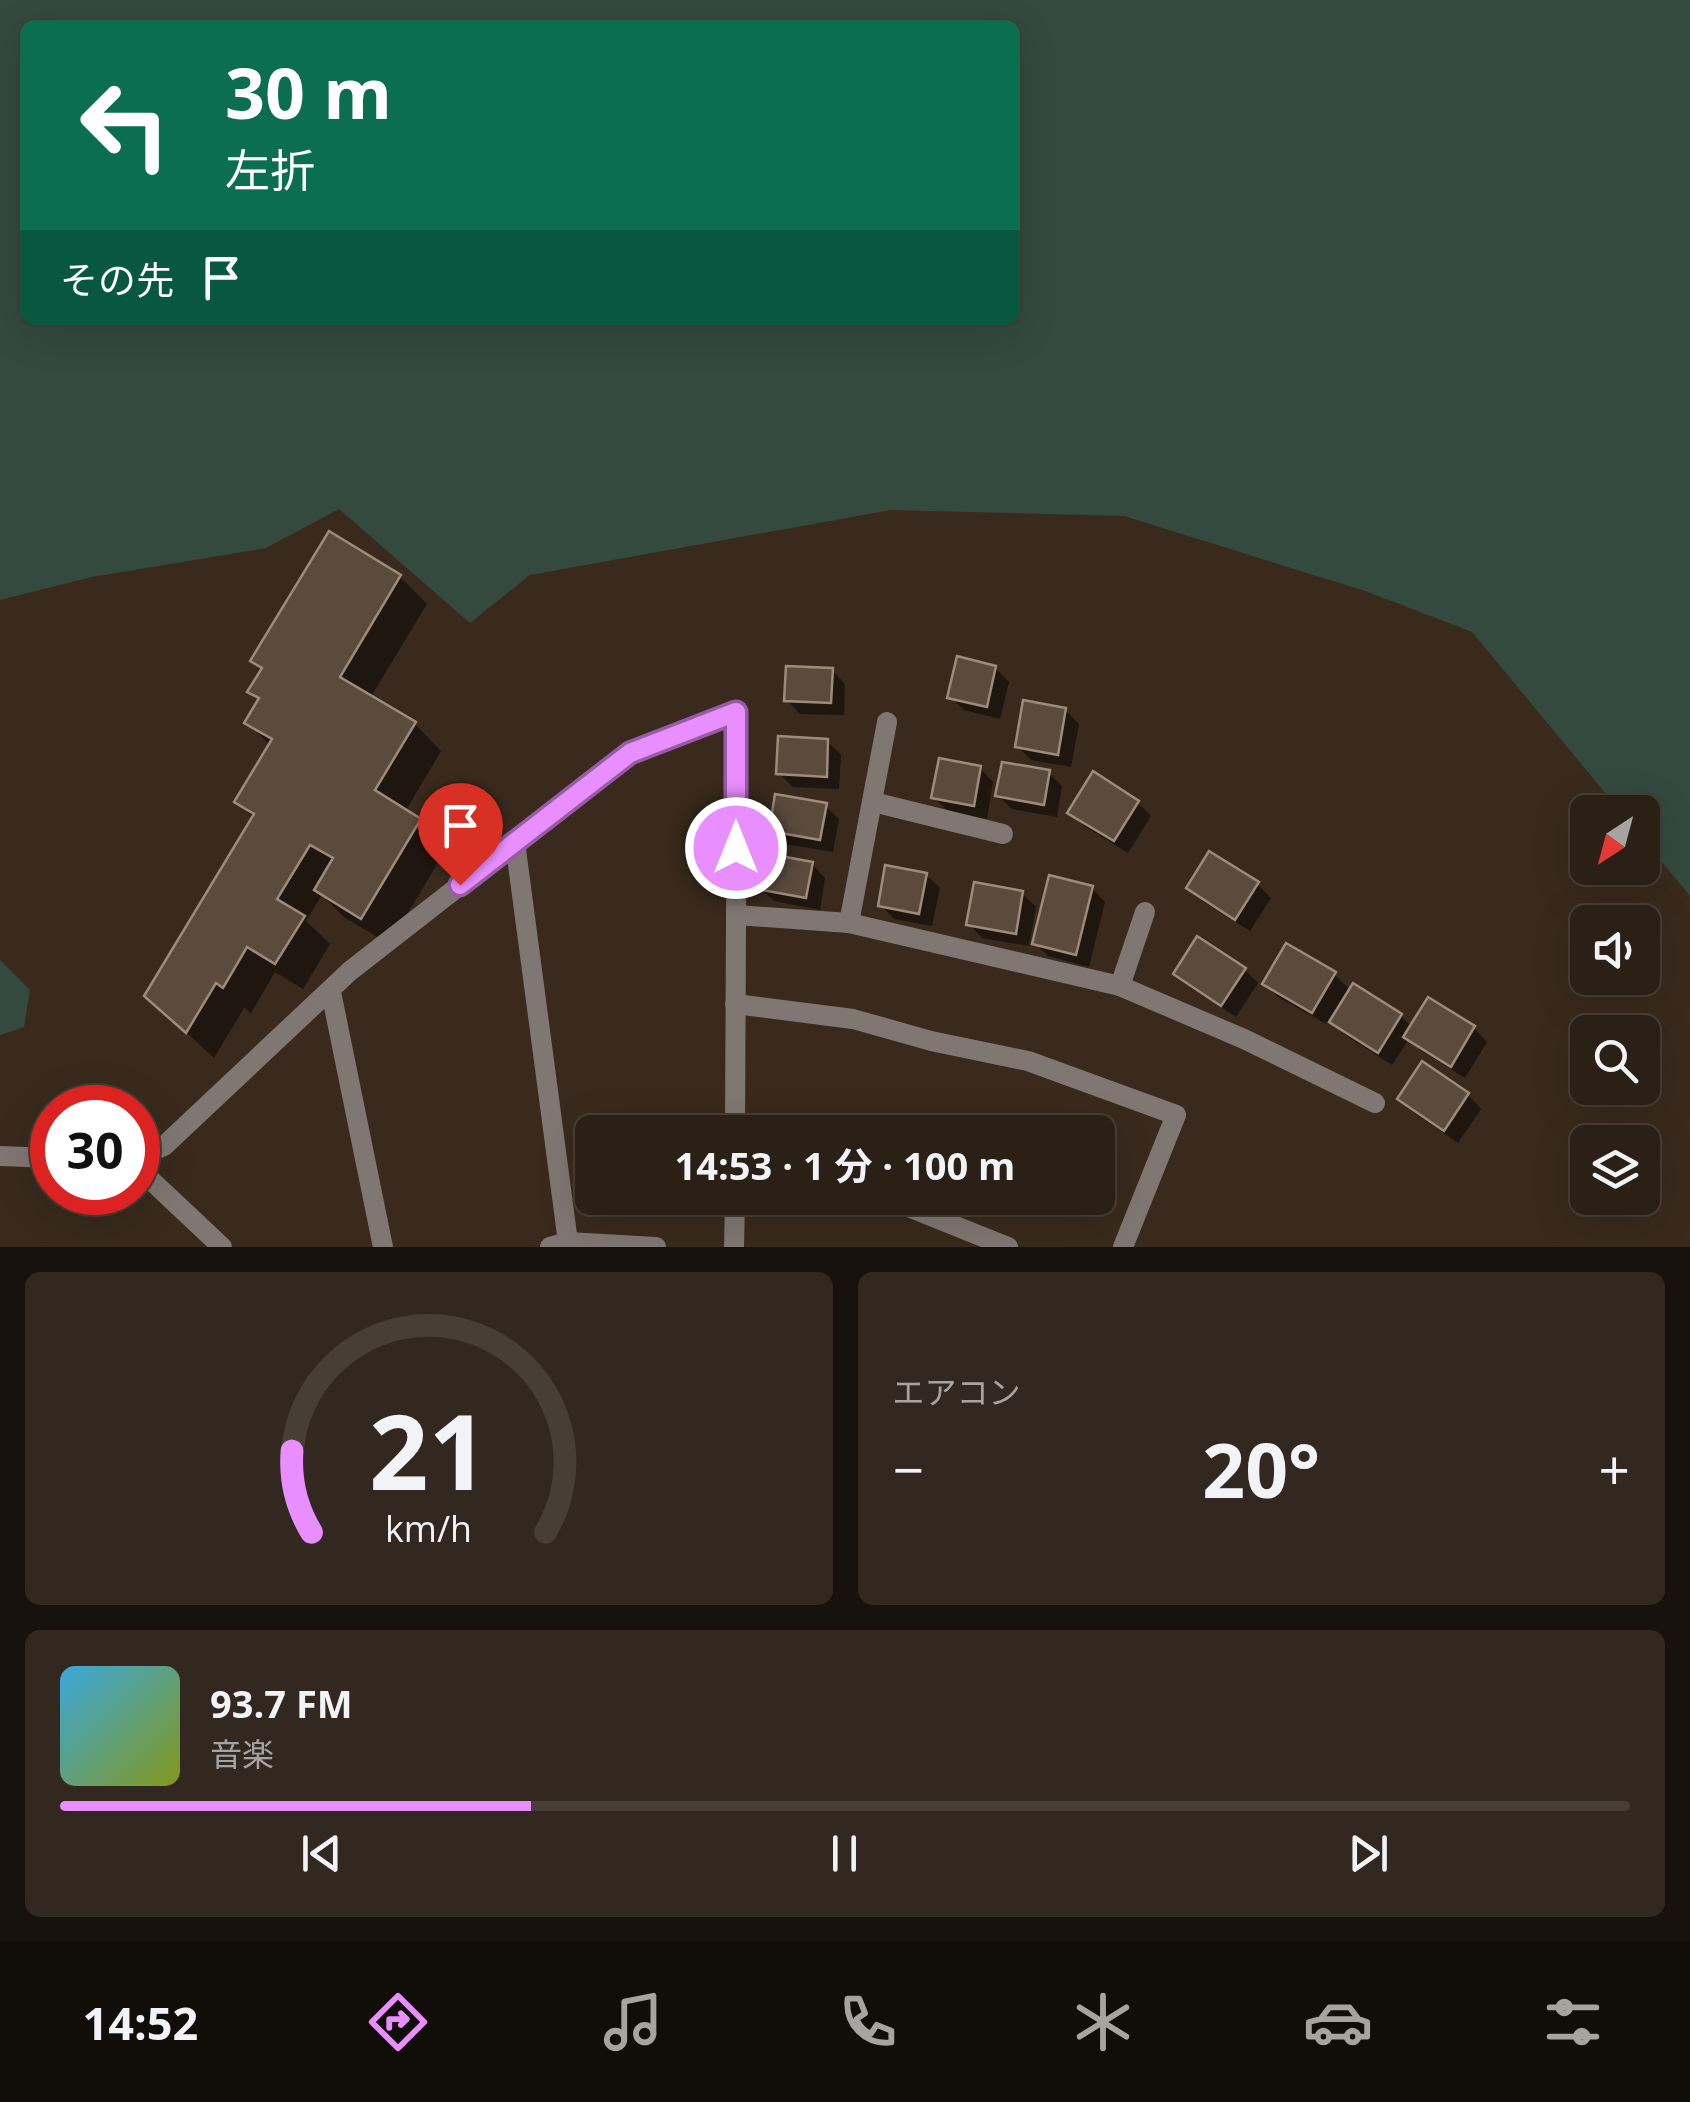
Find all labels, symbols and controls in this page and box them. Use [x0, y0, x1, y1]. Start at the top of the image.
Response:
text: 30 m [225, 44, 392, 140]
icon: left [60, 60, 190, 190]
text: 左折 [225, 139, 315, 200]
icon: arrive [194, 250, 249, 305]
text: その先 [60, 253, 174, 305]
pin [418, 783, 503, 886]
north arrow [1570, 795, 1660, 885]
map controls [1570, 795, 1660, 1215]
position arrow [684, 796, 788, 900]
icon: arrive [433, 798, 488, 853]
button: sound [1570, 905, 1660, 995]
button: search [1570, 1015, 1660, 1105]
speed limit sign: 30 [30, 1085, 160, 1215]
button: layers [1570, 1125, 1660, 1215]
text: 14:53 · 1 分 · 100 m [675, 1139, 1015, 1191]
text: エアコン [893, 1370, 1021, 1413]
text: 21 [369, 1379, 488, 1520]
text: 20° [1202, 1418, 1320, 1520]
text: − [893, 1431, 924, 1506]
text: + [1599, 1431, 1630, 1506]
text: km/h [385, 1504, 472, 1552]
text: 93.7 FM [210, 1677, 353, 1729]
text: 音楽 [210, 1732, 274, 1775]
icon: previous [294, 1826, 349, 1881]
icon: pause [817, 1826, 872, 1881]
icon: next [1341, 1826, 1396, 1881]
icon: directions [363, 1987, 433, 2057]
icon: music [598, 1987, 668, 2057]
icon: phone [833, 1987, 903, 2057]
icon: climate [1068, 1987, 1138, 2057]
icon: car [1303, 1987, 1373, 2057]
icon: filters [1538, 1987, 1608, 2057]
text: 14:52 [82, 1992, 198, 2053]

